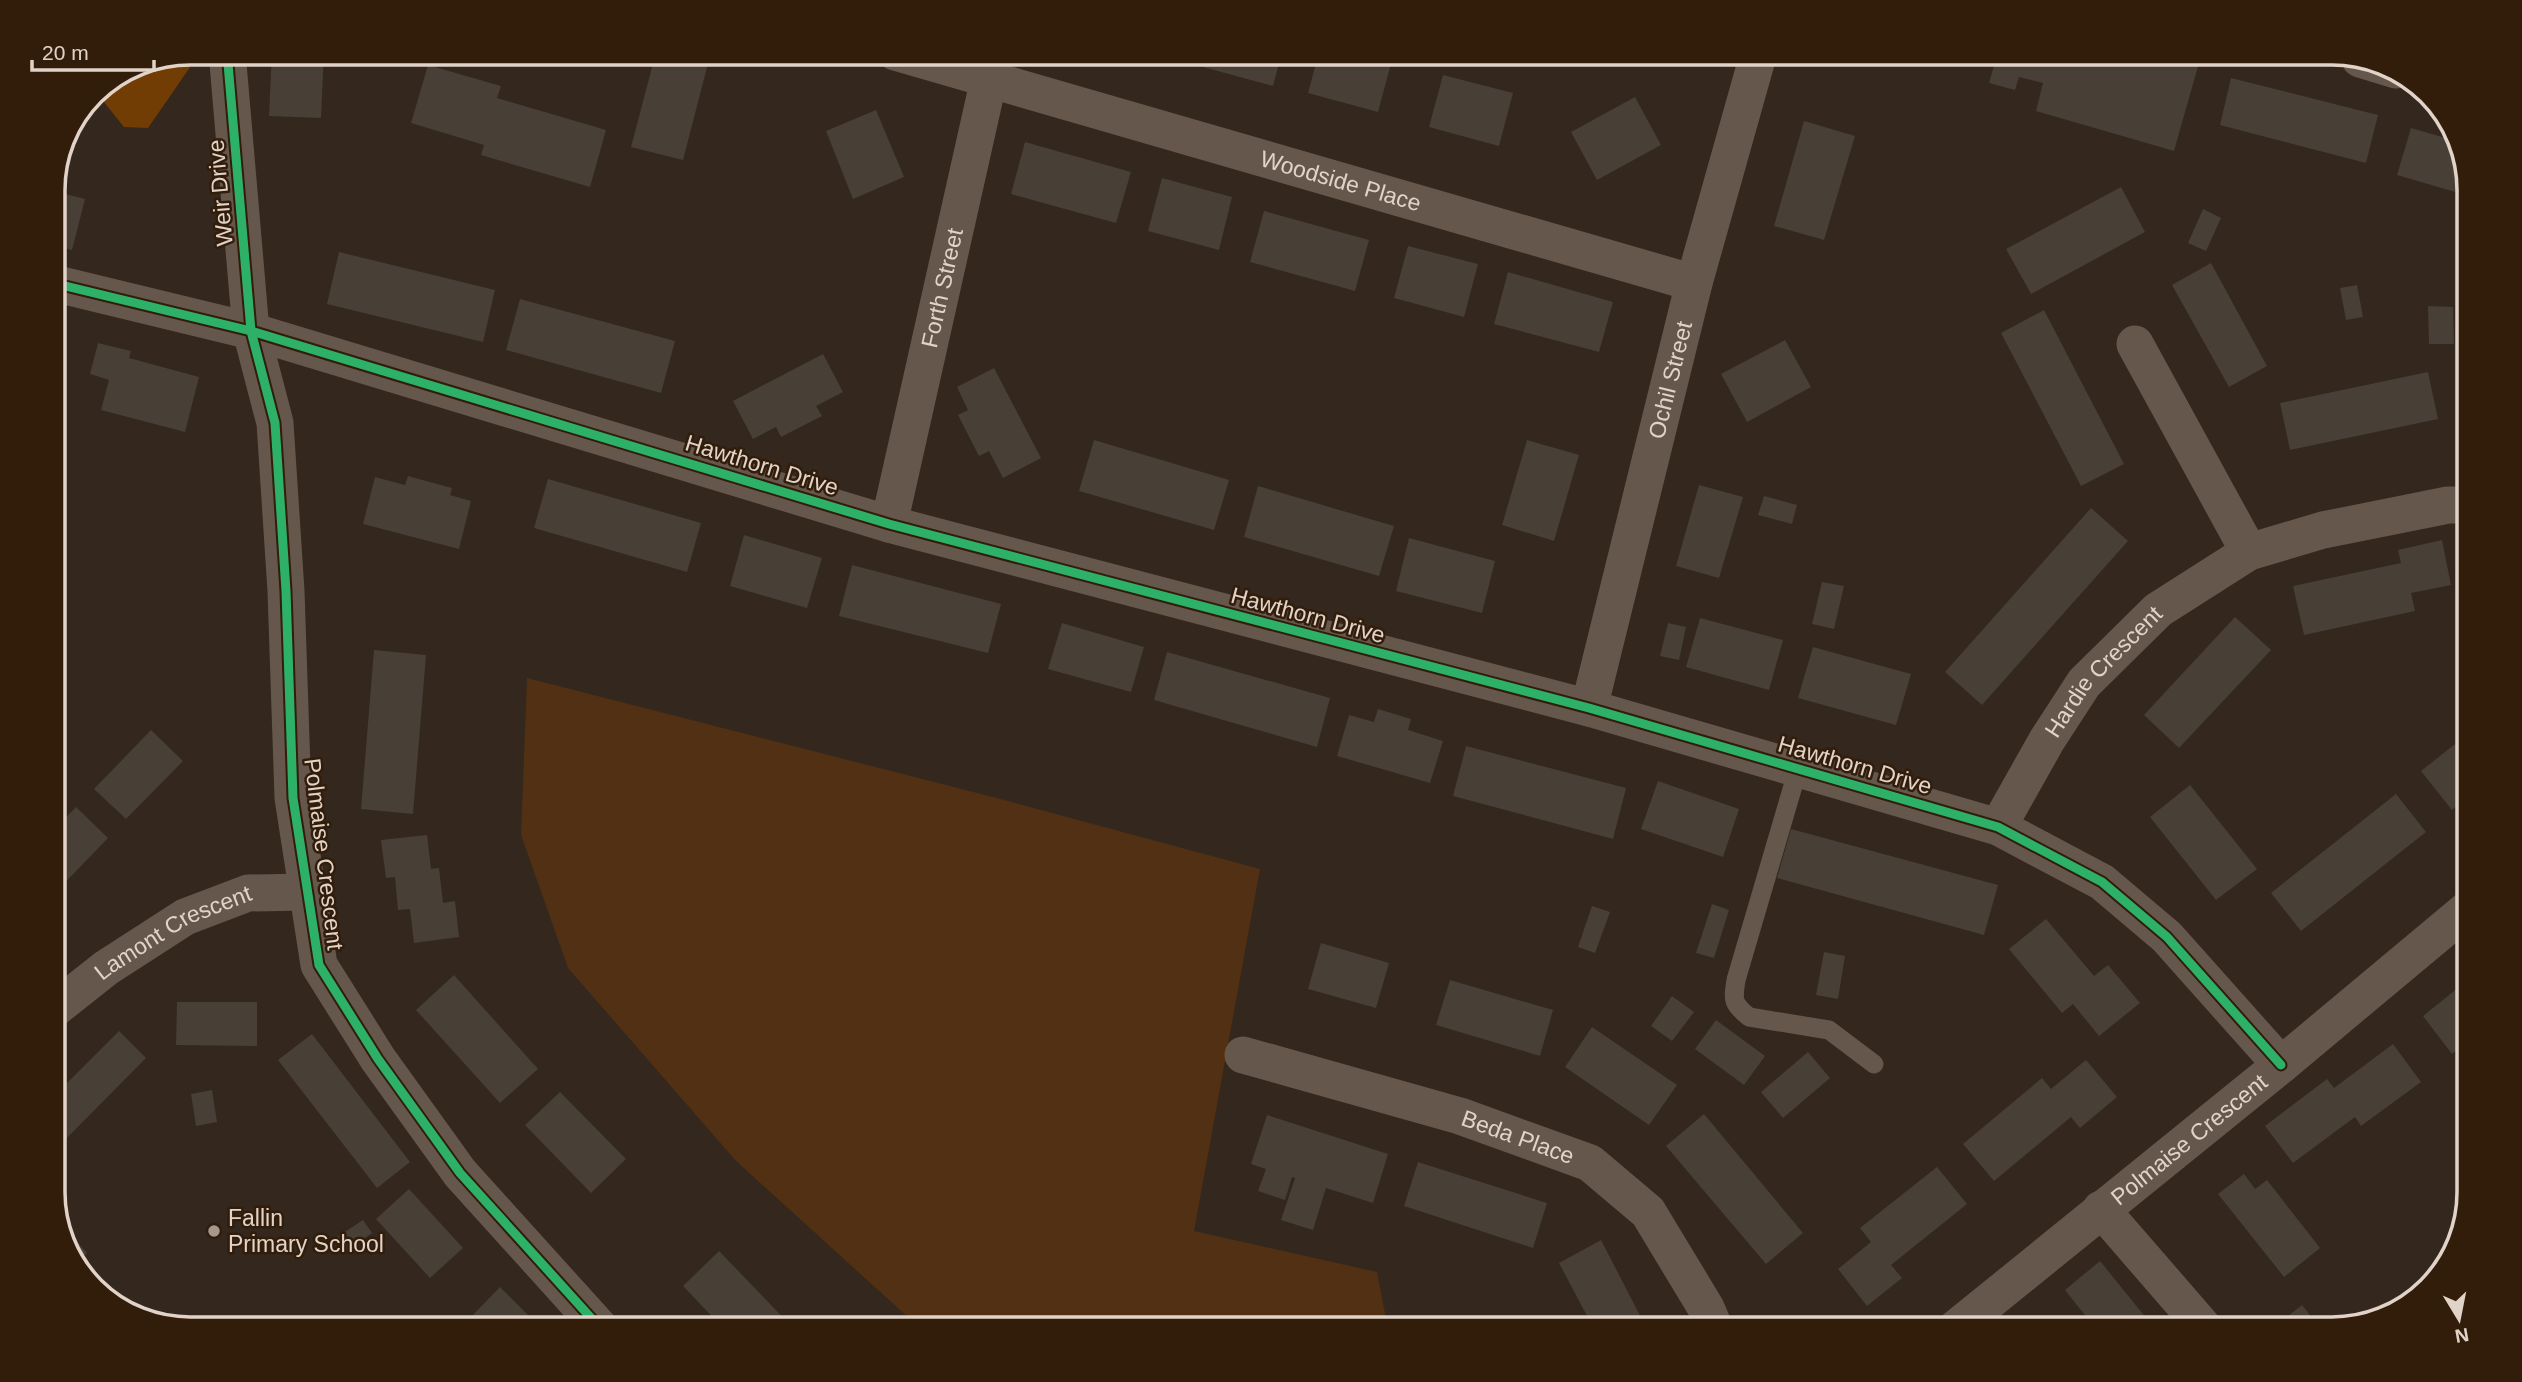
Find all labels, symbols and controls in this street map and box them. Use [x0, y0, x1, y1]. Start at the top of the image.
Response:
scale bar [32, 28, 154, 72]
text: 20 m [42, 41, 89, 64]
street label: Weir Drive [202, 139, 238, 247]
street label: Woodside Place [1257, 145, 1424, 216]
street label: Forth Street [916, 225, 968, 350]
street label: Ochil Street [1643, 318, 1697, 441]
street label: Hawthorn Drive [682, 429, 842, 501]
street label: Hawthorn Drive [1228, 582, 1388, 648]
street label: Hardie Crescent [2039, 600, 2168, 742]
street label: Hawthorn Drive [1775, 731, 1935, 799]
street label: Polmaise Crescent [299, 757, 349, 952]
street label: Lamont Crescent [89, 880, 256, 985]
street label: Polmaise Crescent [2106, 1068, 2273, 1210]
street label: Beda Place [1458, 1105, 1578, 1169]
place label: Fallin Primary School [228, 1205, 384, 1257]
marker: Fallin Primary School [206, 1223, 222, 1239]
north arrow [2424, 1284, 2494, 1354]
text: N [2453, 1324, 2470, 1347]

